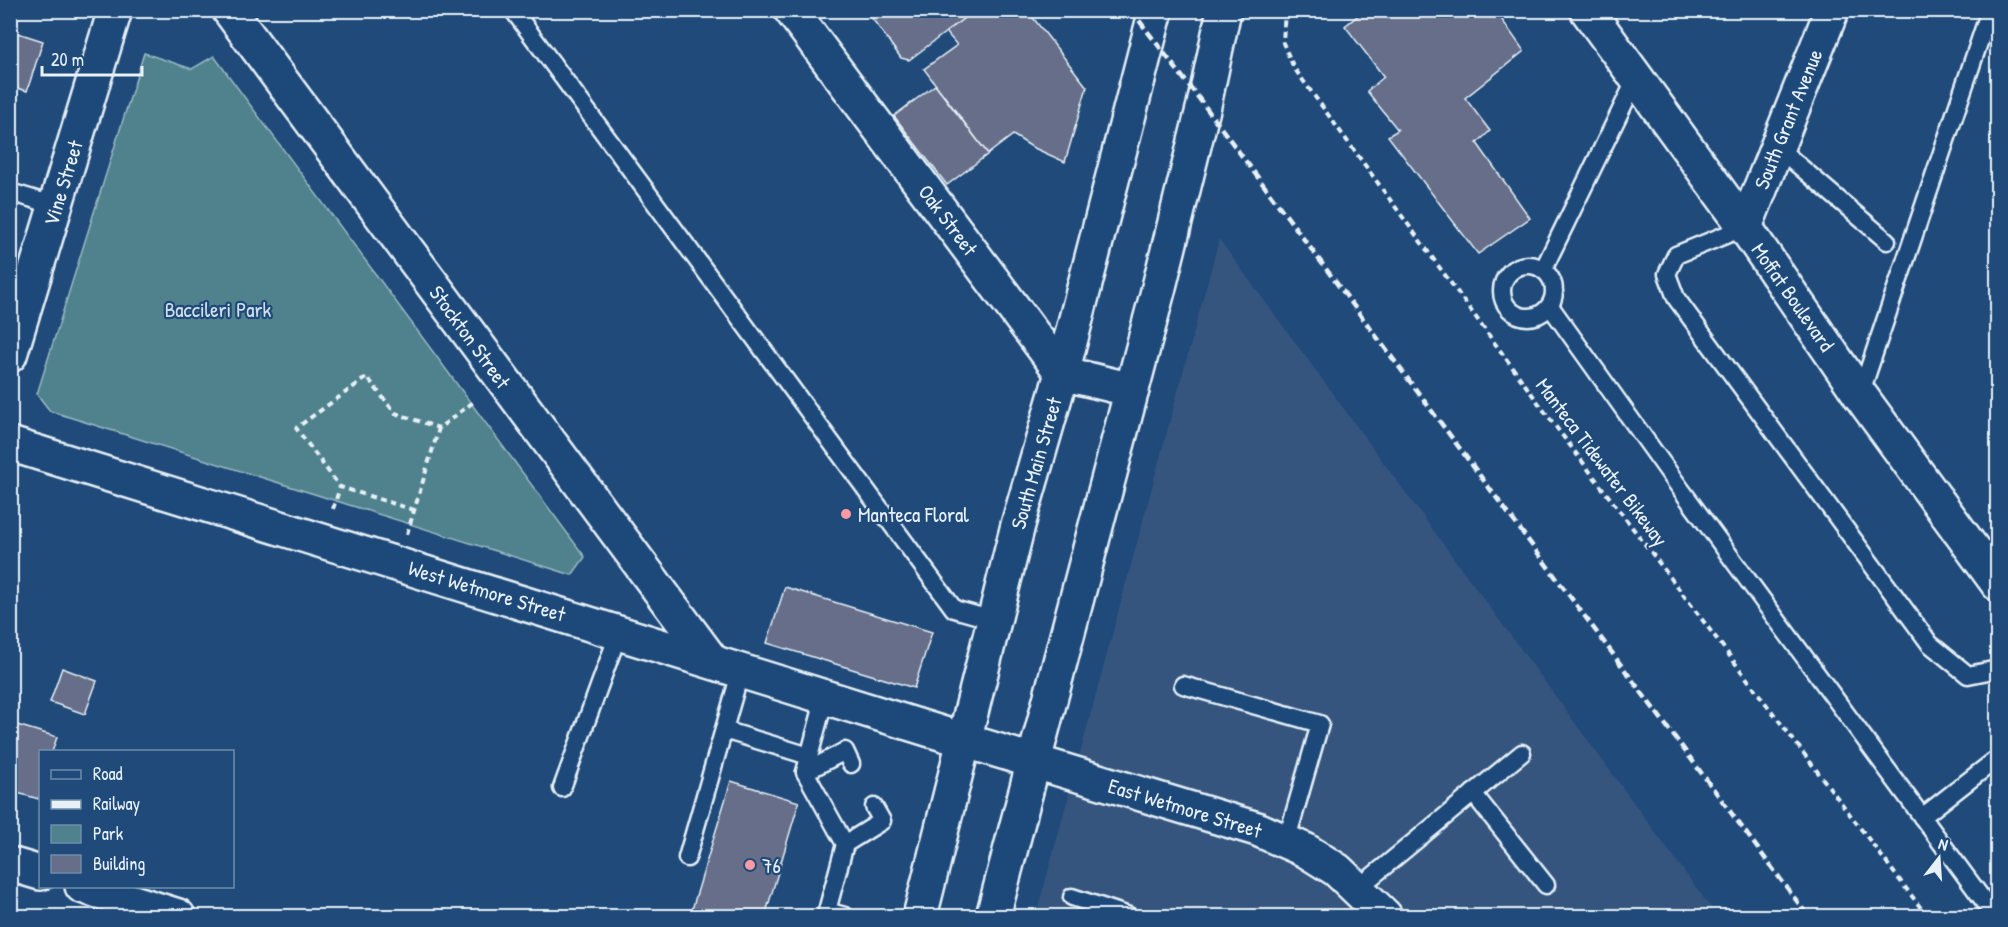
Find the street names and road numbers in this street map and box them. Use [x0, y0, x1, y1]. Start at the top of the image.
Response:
street label: South Grant Avenue [1747, 45, 1829, 193]
street label: Vine Street [36, 136, 90, 229]
street label: Oak Street [912, 178, 985, 262]
street label: Moffat Boulevard [1745, 237, 1841, 357]
street label: Stockton Street [423, 279, 518, 395]
street label: Manteca Tidewater Bikeway [1529, 372, 1675, 552]
street label: South Main Street [1003, 393, 1069, 532]
street label: West Wetmore Street [405, 553, 570, 629]
street label: East Wetmore Street [1105, 771, 1266, 845]

